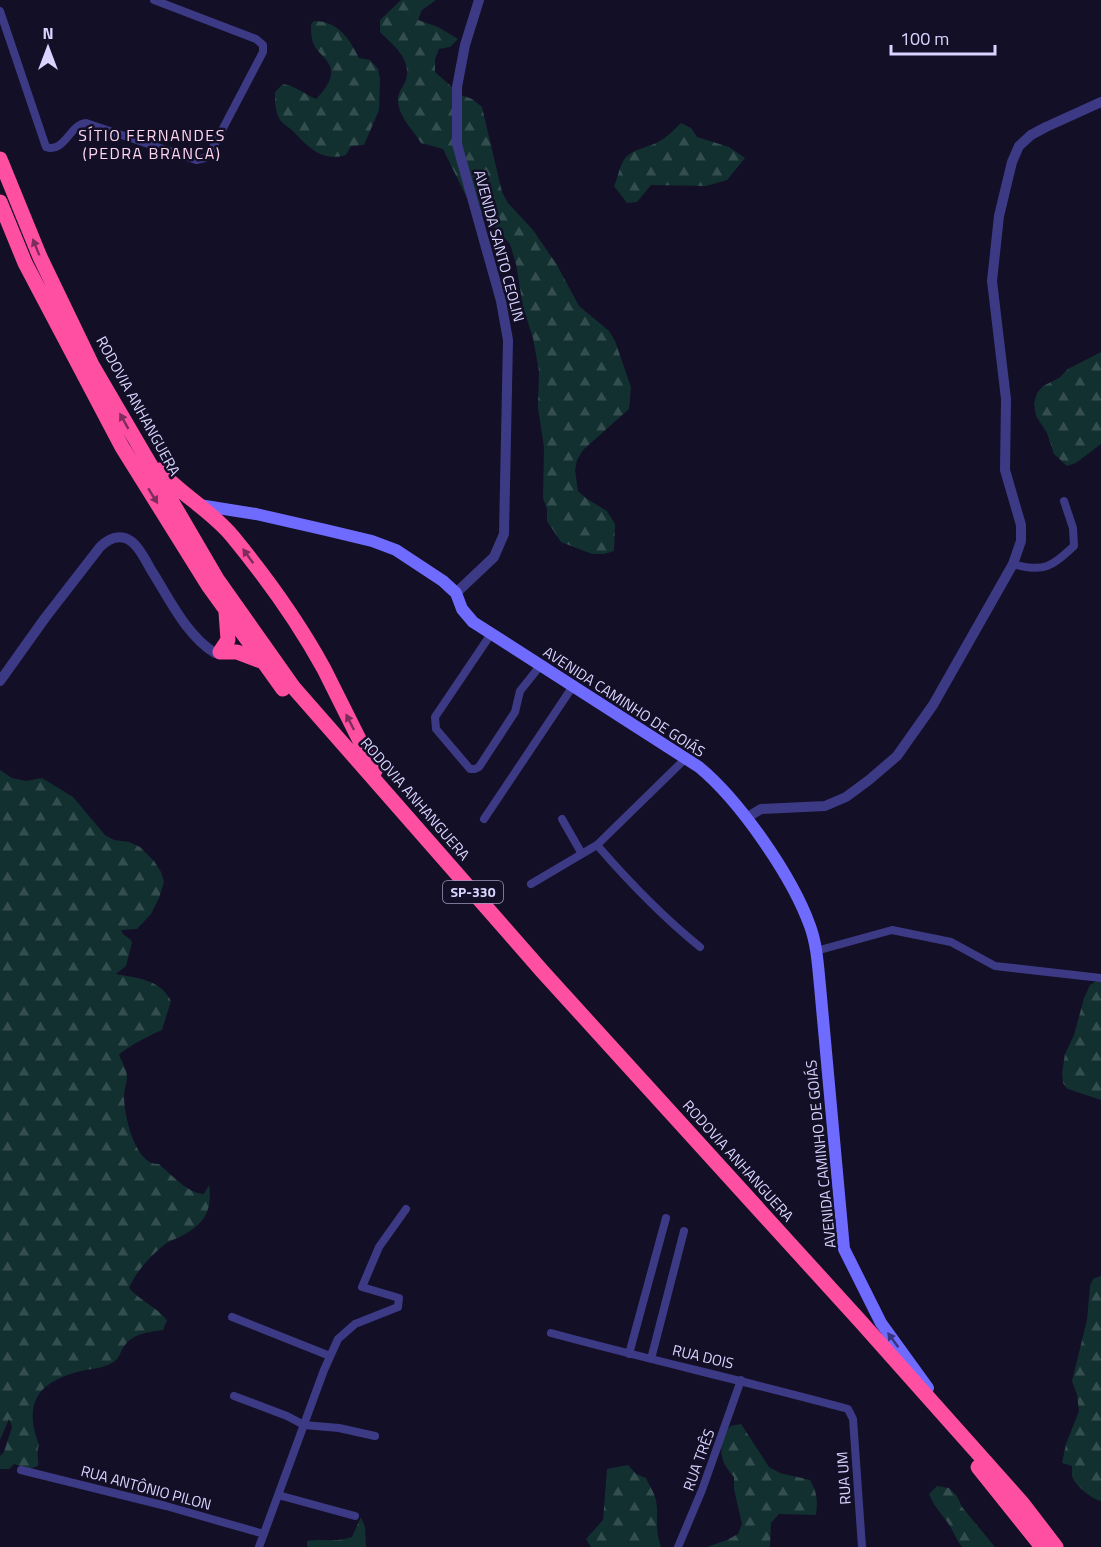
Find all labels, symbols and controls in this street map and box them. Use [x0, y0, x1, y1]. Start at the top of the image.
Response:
north arrow [18, 18, 78, 78]
scale bar [891, 18, 994, 56]
text: N [42, 21, 54, 45]
text: 100 m [900, 25, 949, 52]
district label: SÍTIO FERNANDES (PEDRA BRANCA) [78, 123, 226, 165]
street label: AVENIDA SANTO CEOLIN [468, 167, 531, 324]
one-way arrow [31, 238, 41, 256]
street label: RODOVIA ANHANGUERA [90, 332, 187, 480]
one-way arrow [119, 412, 129, 429]
one-way arrow [147, 488, 158, 504]
one-way arrow [242, 549, 254, 564]
street label: AVENIDA CAMINHO DE GOIÁS [539, 640, 710, 763]
one-way arrow [345, 713, 355, 730]
street label: RODOVIA ANHANGUERA [355, 732, 476, 865]
road number: SP-330 [443, 881, 503, 903]
street label: AVENIDA CAMINHO DE GOIÁS [799, 1059, 842, 1249]
street label: RODOVIA ANHANGUERA [677, 1095, 799, 1227]
one-way arrow [887, 1332, 899, 1347]
street label: RUA DOIS [670, 1338, 736, 1375]
street label: RUA TRÊS [677, 1426, 720, 1494]
street label: RUA UM [830, 1451, 857, 1505]
street label: RUA ANTÔNIO PILON [78, 1459, 214, 1516]

